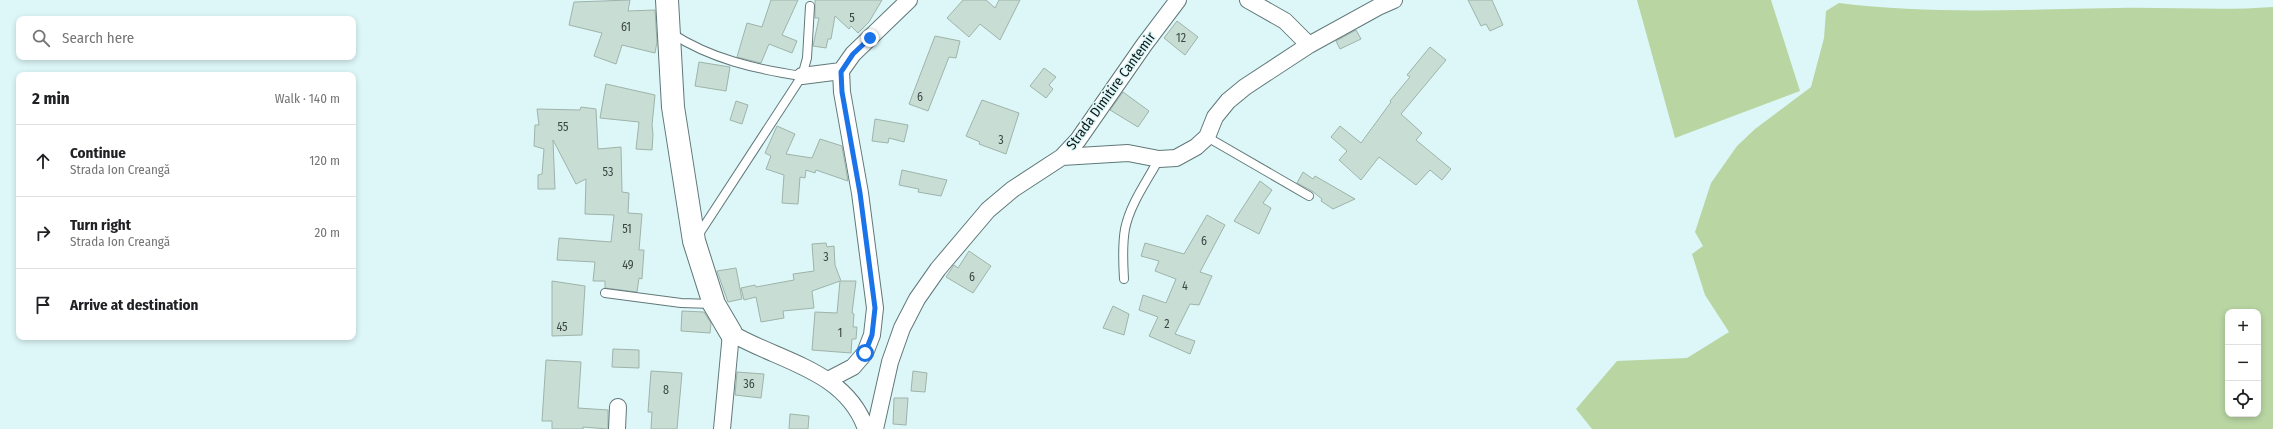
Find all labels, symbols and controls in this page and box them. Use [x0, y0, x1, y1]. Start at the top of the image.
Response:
house number: 5 [849, 11, 855, 25]
search box [16, 16, 356, 60]
house number: 61 [621, 20, 631, 34]
icon: search [30, 27, 52, 49]
text: Search here [62, 29, 134, 47]
route end [861, 29, 879, 47]
street label: Strada Dimitire Cantemir [1063, 29, 1159, 153]
house number: 12 [1176, 31, 1186, 45]
text: 2 min [32, 88, 70, 109]
house number: 6 [917, 90, 923, 104]
text: Walk · 140 m [275, 91, 340, 106]
house number: 55 [558, 120, 569, 134]
house number: 3 [998, 133, 1004, 147]
text: Continue [70, 144, 126, 162]
icon: ahead [32, 150, 54, 172]
text: 120 m [309, 153, 340, 168]
text: Strada Ion Creangă [70, 162, 170, 177]
house number: 53 [603, 165, 613, 179]
text: Turn right [70, 216, 131, 234]
icon: right [32, 222, 54, 244]
house number: 51 [622, 222, 632, 236]
text: 20 m [314, 225, 340, 240]
text: Strada Ion Creangă [70, 234, 170, 249]
house number: 6 [1201, 234, 1207, 248]
house number: 3 [823, 250, 829, 264]
house number: 49 [622, 258, 634, 272]
house number: 6 [969, 270, 975, 284]
house number: 4 [1182, 279, 1188, 293]
icon: arrive [32, 294, 54, 316]
text: Arrive at destination [70, 296, 198, 314]
map controls [2225, 309, 2261, 417]
button: + [2225, 309, 2261, 345]
house number: 2 [1164, 317, 1170, 331]
house number: 45 [556, 320, 568, 334]
house number: 1 [838, 326, 842, 340]
route start [856, 344, 874, 362]
button: − [2225, 345, 2261, 381]
house number: 36 [743, 377, 755, 391]
button: locate [2225, 381, 2261, 417]
house number: 8 [663, 383, 669, 397]

